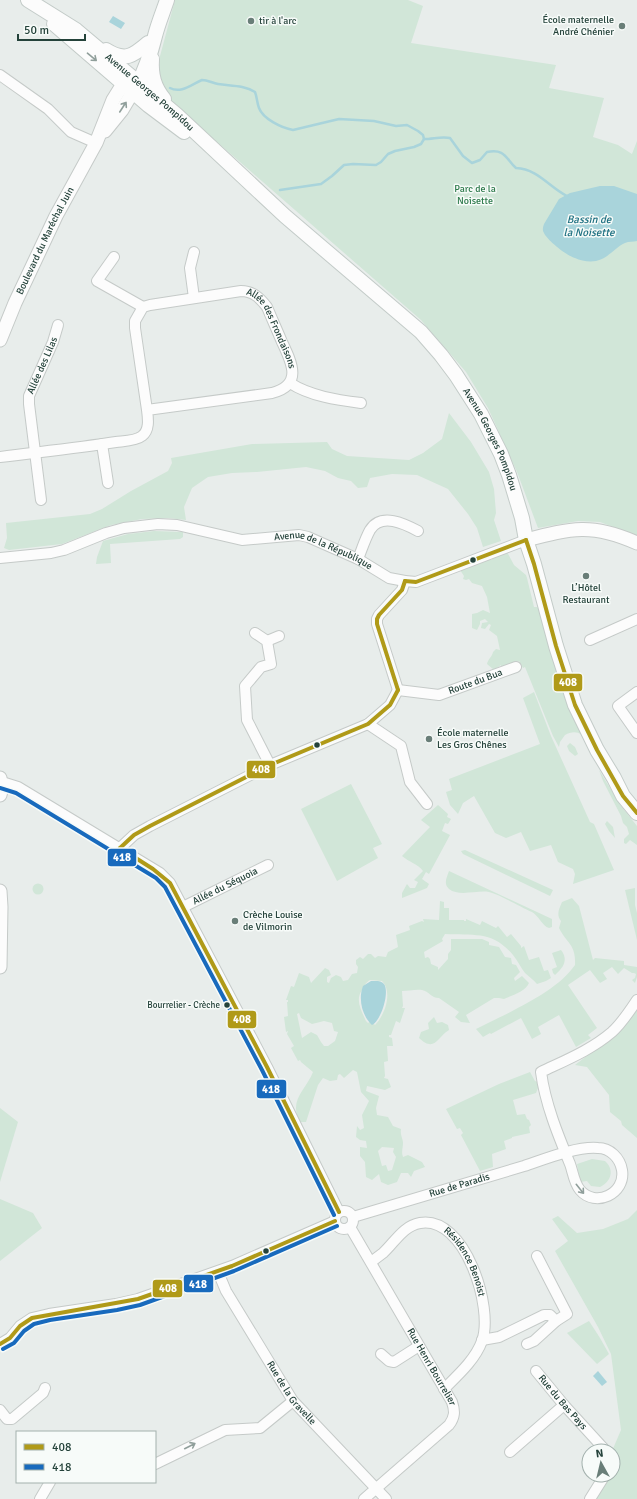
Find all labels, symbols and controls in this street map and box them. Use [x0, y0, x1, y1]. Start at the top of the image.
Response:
place label: École maternelle André Chénier [542, 13, 614, 38]
place label: tir à l'arc [259, 15, 297, 27]
scale bar [18, 16, 85, 42]
marker: tir à l'arc [246, 16, 256, 26]
marker: École maternelle André Chénier [617, 21, 627, 31]
text: 50 m [24, 23, 49, 38]
street label: Avenue Georges Pompidou [103, 51, 196, 134]
one-way arrow [87, 52, 97, 61]
one-way arrow [119, 102, 127, 113]
park label: Parc de la Noisette [454, 183, 496, 207]
street label: Boulevard du Maréchal Juin [14, 185, 77, 297]
water label: Bassin de la Noisette [564, 213, 615, 239]
street label: Allée des Frondaisons [245, 286, 298, 370]
street label: Allée des Lilas [25, 335, 60, 396]
street label: Avenue Georges Pompidou [460, 386, 519, 492]
street label: Avenue de la République [273, 529, 375, 572]
unlabelled marker [468, 555, 478, 565]
marker: L’Hôtel Restaurant [581, 571, 591, 581]
place label: L’Hôtel Restaurant [563, 582, 610, 606]
street label: Route du Bua [447, 666, 504, 697]
line badge: 408 [553, 673, 583, 692]
text: 408 [559, 676, 577, 689]
place label: École maternelle Les Gros Chênes [437, 726, 509, 751]
marker: École maternelle Les Gros Chênes [424, 734, 434, 744]
unlabelled marker [312, 740, 322, 750]
line badge: 408 [246, 760, 276, 779]
text: 408 [252, 763, 270, 776]
line badge: 418 [107, 848, 137, 867]
text: 418 [113, 851, 131, 864]
street label: Allée du Séquoia [191, 865, 260, 907]
place label: Crèche Louise de Vilmorin [243, 909, 303, 933]
marker: Crèche Louise de Vilmorin [230, 916, 240, 926]
place label: Bourrelier - Crèche [147, 1000, 220, 1011]
marker: Bourrelier - Crèche [222, 1000, 232, 1010]
line badge: 408 [227, 1010, 257, 1029]
text: 408 [233, 1013, 251, 1026]
line badge: 418 [256, 1079, 287, 1099]
text: 418 [262, 1083, 280, 1096]
street label: Rue de Paradis [428, 1170, 492, 1200]
one-way arrow [576, 1183, 585, 1194]
street label: Résidence Benoist [441, 1224, 488, 1298]
unlabelled marker [261, 1246, 271, 1256]
line badge: 418 [183, 1274, 214, 1293]
text: 418 [189, 1278, 207, 1291]
line badge: 408 [152, 1279, 183, 1298]
text: 408 [159, 1282, 177, 1295]
street label: Rue Henri Bourrelier [404, 1326, 459, 1407]
street label: Rue de la Gravelle [264, 1359, 319, 1427]
street label: Rue du Bas Pays [536, 1372, 590, 1433]
legend [16, 1431, 156, 1483]
text: 408 [52, 1440, 71, 1455]
one-way arrow [183, 1442, 195, 1450]
north arrow [581, 1443, 621, 1483]
text: N [595, 1447, 604, 1461]
text: 418 [52, 1460, 71, 1475]

